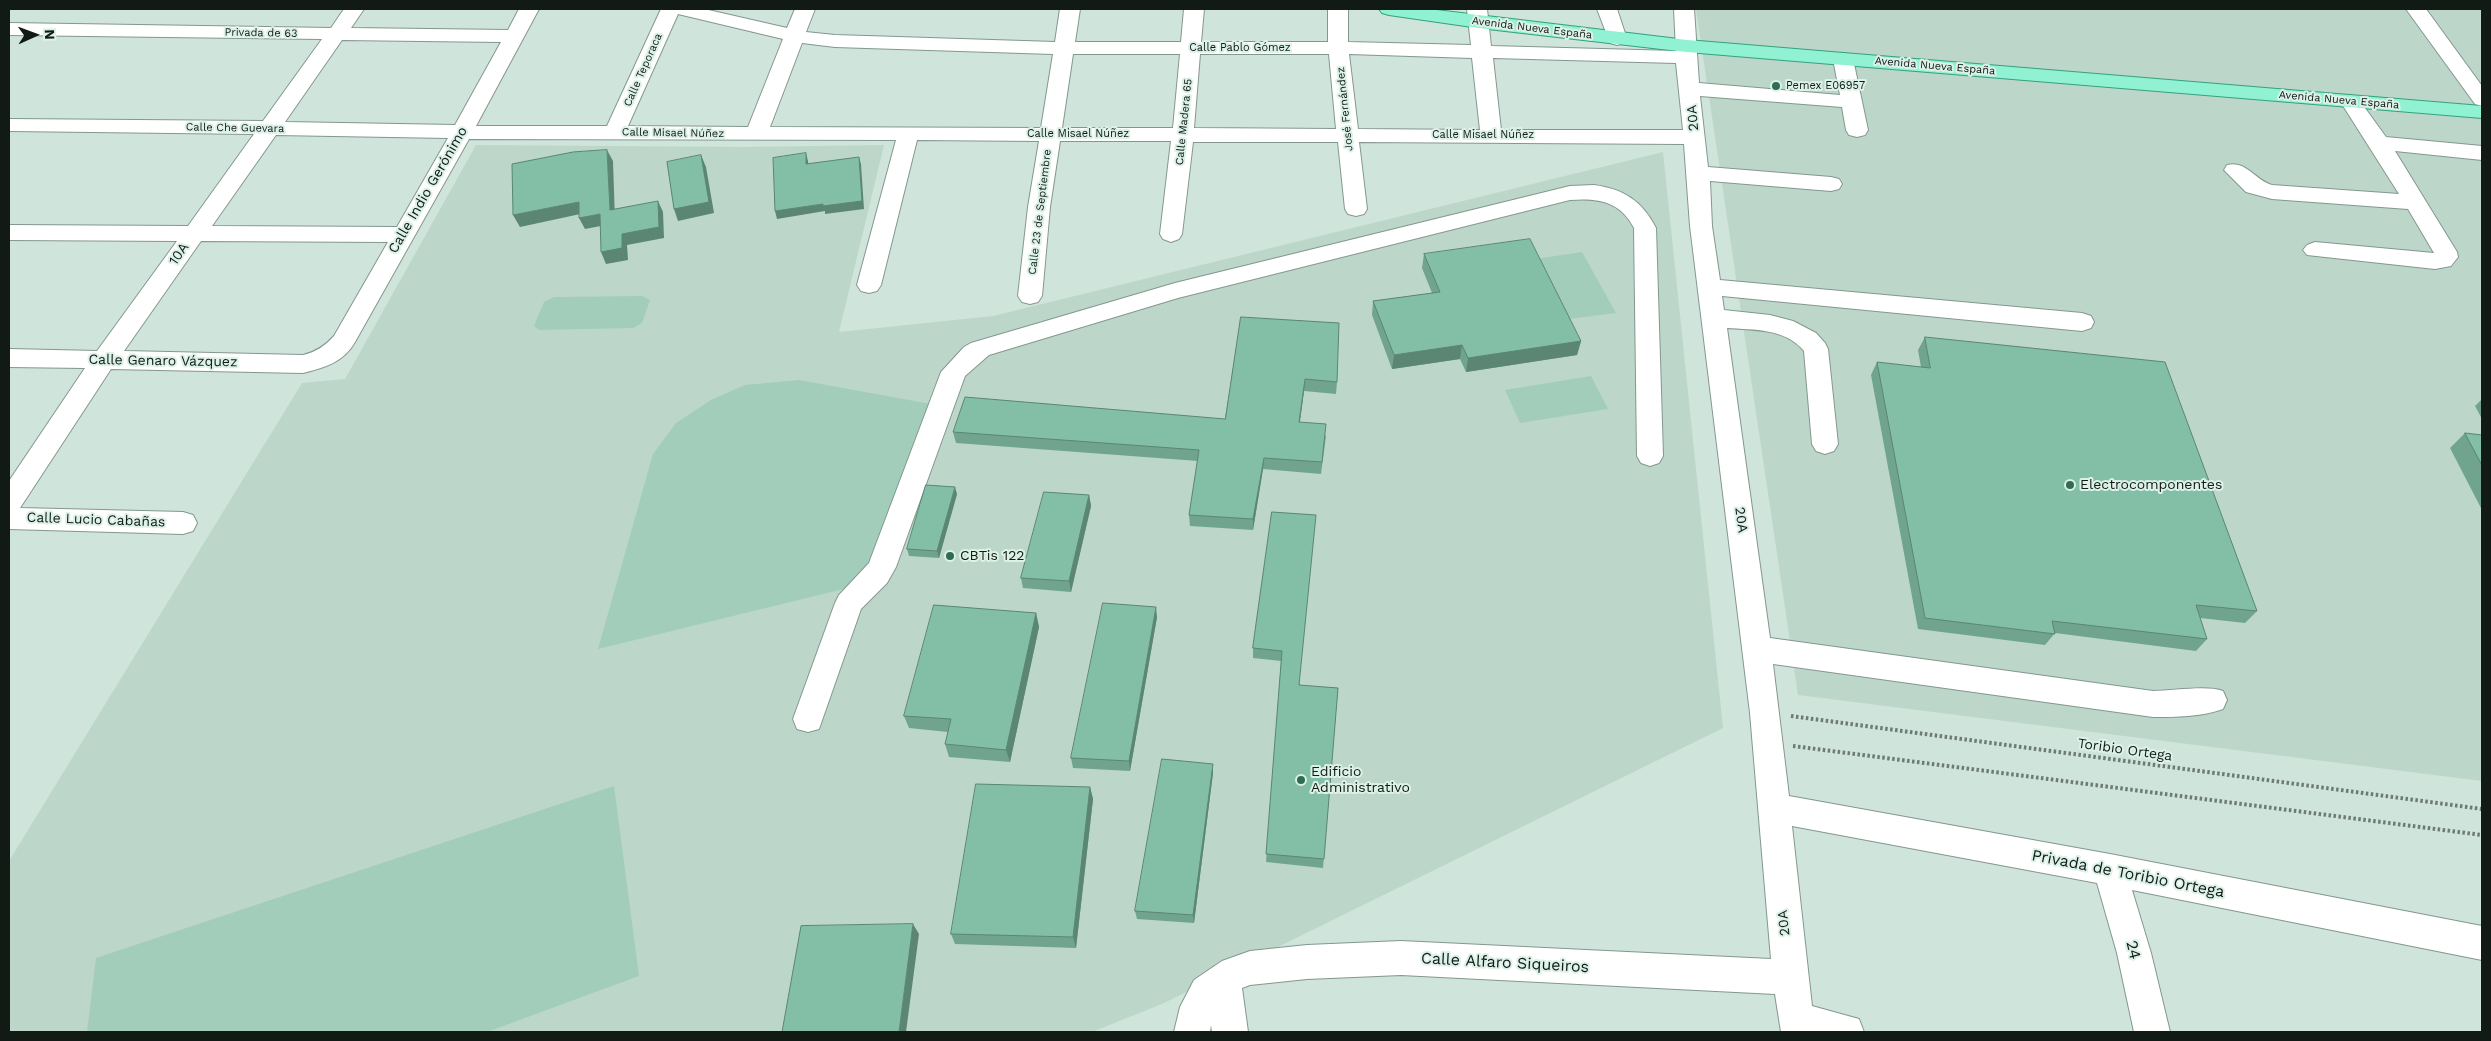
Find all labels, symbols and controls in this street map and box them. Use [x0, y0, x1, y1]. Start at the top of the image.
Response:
north arrow [10, 10, 60, 60]
street label: Avenida Nueva España [1471, 14, 1593, 42]
street label: Privada de 63 [224, 26, 298, 40]
text: N [42, 29, 58, 40]
street label: Calle Teporaca [621, 31, 665, 109]
street label: Calle Pablo Gómez [1189, 41, 1291, 55]
street label: Avenida Nueva España [1874, 54, 1996, 78]
street label: José Fernández [1334, 66, 1356, 152]
street label: Calle Madera 65 [1173, 78, 1195, 166]
place label: Pemex E06957 [1786, 79, 1865, 93]
marker: Pemex E06957 [1770, 80, 1782, 92]
street label: Avenida Nueva España [2278, 88, 2400, 112]
street label: 20A [1683, 104, 1703, 132]
street label: Calle Che Guevara [186, 121, 284, 135]
street label: Calle Indio Gerónimo [385, 124, 471, 256]
street label: Calle Misael Núñez [622, 126, 724, 140]
street label: Calle Misael Núñez [1027, 127, 1129, 141]
street label: Calle Misael Núñez [1432, 128, 1534, 142]
street label: Calle 23 de Septiembre [1026, 149, 1054, 275]
street label: 10A [165, 240, 193, 268]
street label: Calle Genaro Vázquez [88, 351, 238, 371]
place label: Electrocomponentes [2080, 477, 2222, 493]
marker: Electrocomponentes [2064, 479, 2076, 491]
street label: 20A [1731, 506, 1751, 534]
street label: Calle Lucio Cabañas [26, 509, 166, 531]
place label: CBTis 122 [960, 548, 1025, 564]
marker: CBTis 122 [944, 550, 956, 562]
street label: Toribio Ortega [2077, 735, 2173, 765]
place label: Edificio Administrativo [1311, 764, 1410, 796]
marker: Edificio Administrativo [1295, 774, 1307, 786]
street label: Privada de Toribio Ortega [2030, 846, 2226, 902]
street label: 20A [1774, 909, 1794, 937]
street label: 24 [2121, 939, 2145, 961]
street label: Calle Alfaro Siqueiros [1420, 949, 1590, 977]

